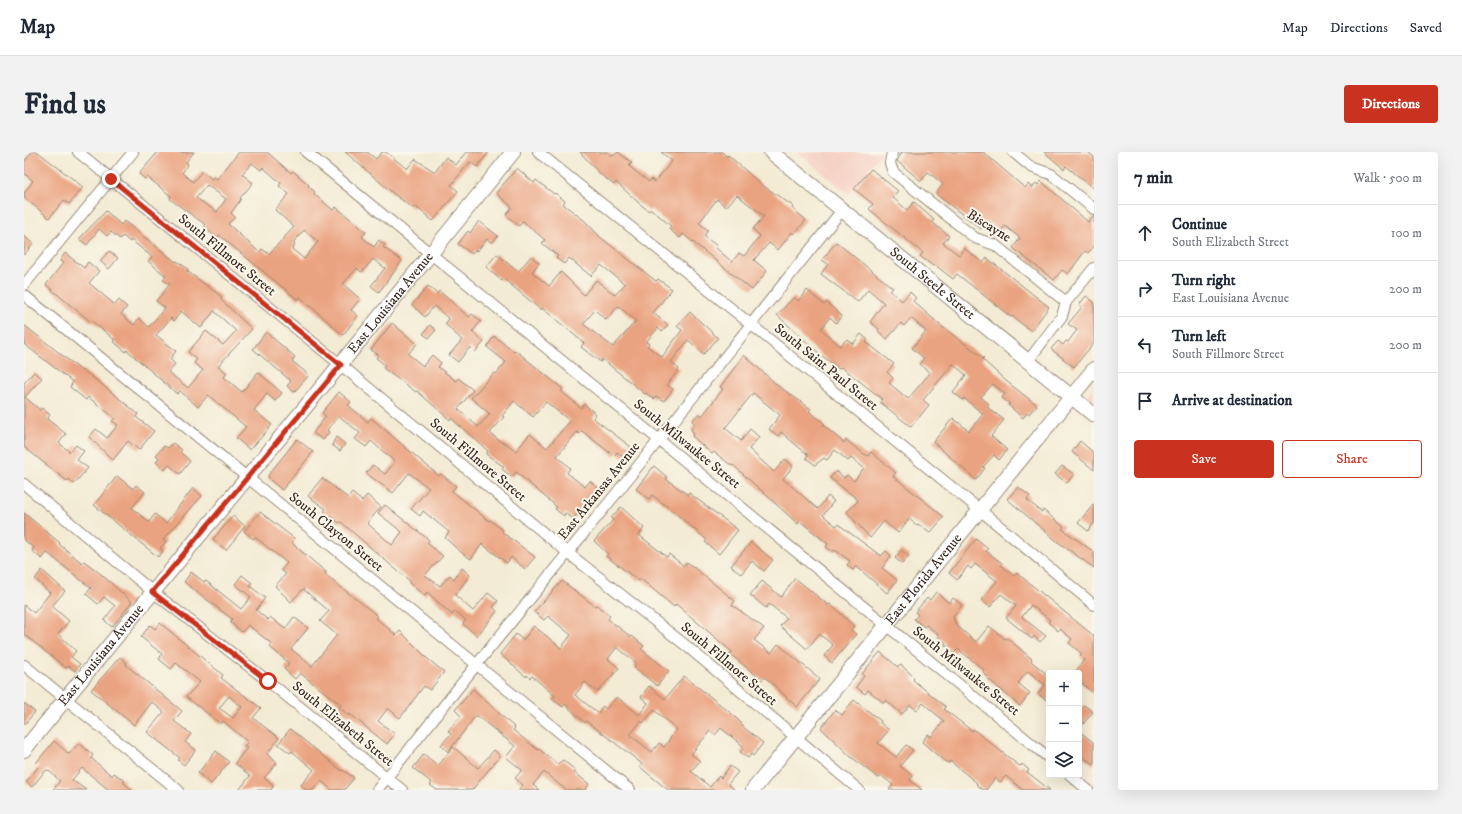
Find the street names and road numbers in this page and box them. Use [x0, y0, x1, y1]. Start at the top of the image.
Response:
street label: Biscayne [964, 205, 1015, 247]
street label: South Fillmore Street [174, 210, 280, 300]
street label: South Steele Street [886, 243, 979, 324]
street label: East Louisiana Avenue [344, 248, 438, 358]
street label: South Saint Paul Street [770, 320, 882, 415]
street label: South Milwaukee Street [630, 395, 745, 493]
street label: South Fillmore Street [426, 414, 530, 506]
street label: East Arkansas Avenue [554, 438, 644, 544]
street label: South Clayton Street [285, 488, 387, 576]
street label: East Florida Avenue [881, 530, 966, 629]
street label: East Louisiana Avenue [54, 601, 148, 710]
street label: South Fillmore Street [677, 618, 781, 710]
street label: South Milwaukee Street [909, 622, 1024, 720]
street label: South Elizabeth Street [288, 677, 398, 771]

